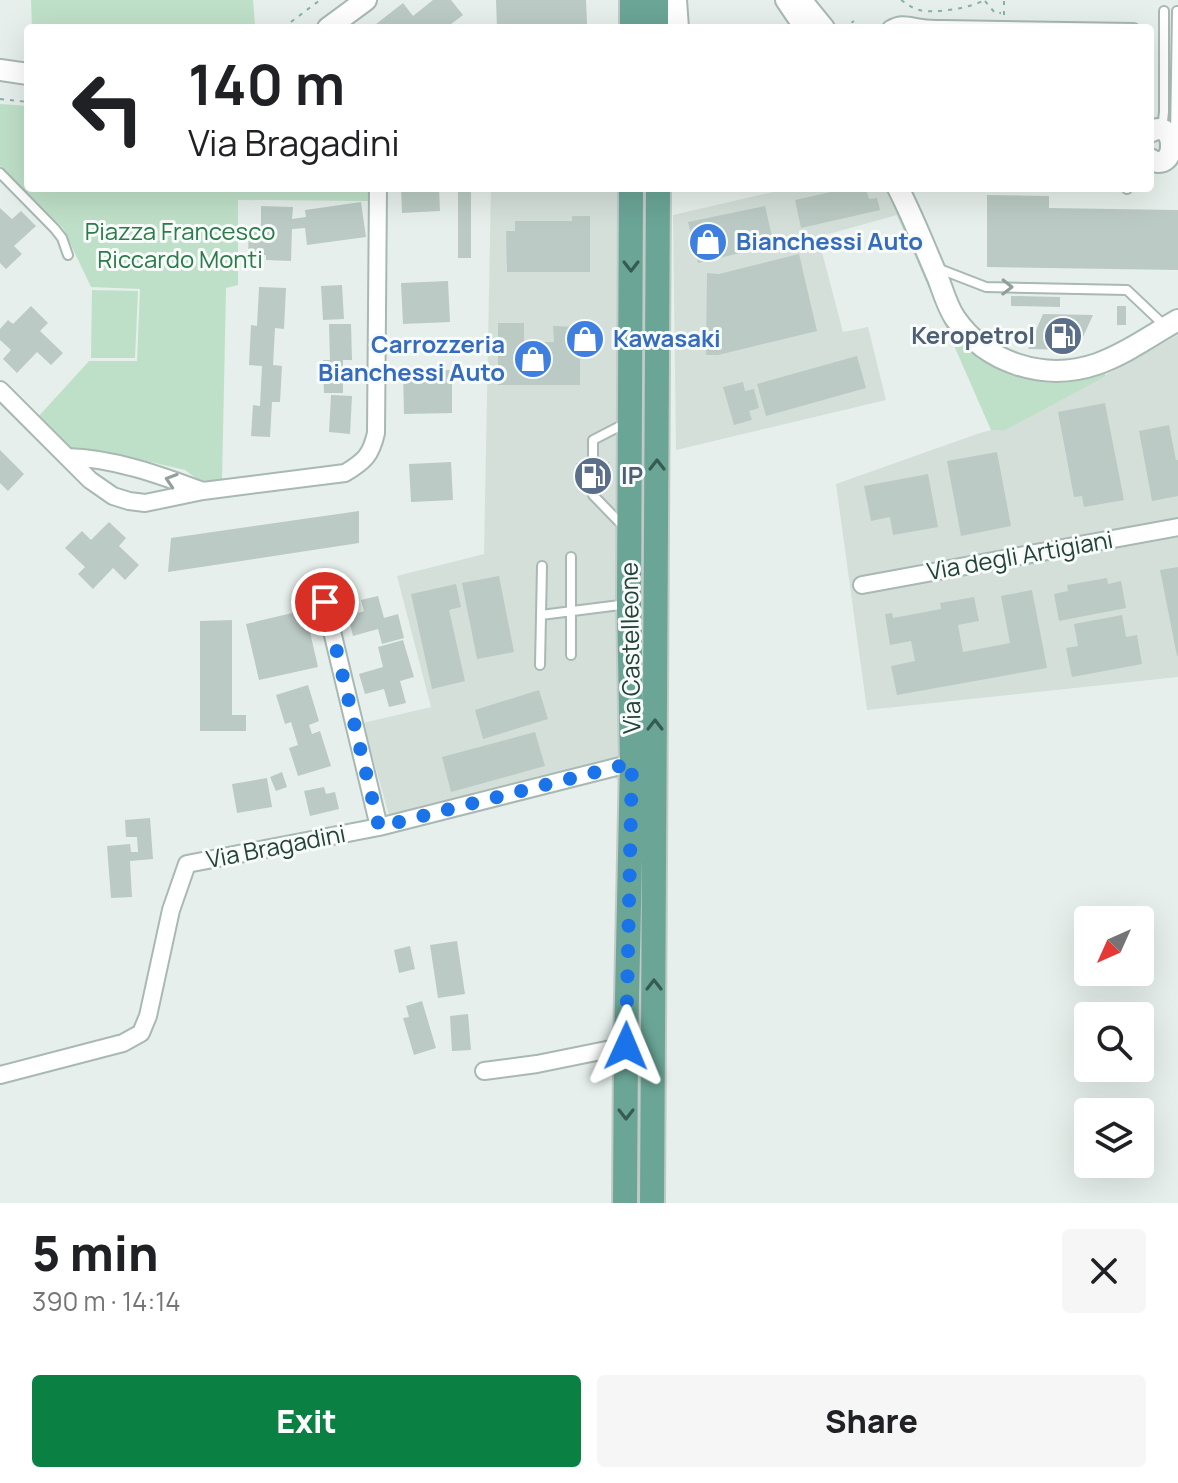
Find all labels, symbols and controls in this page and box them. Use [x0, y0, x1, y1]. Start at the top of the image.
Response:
text: 140 m [188, 45, 345, 122]
icon: left [56, 56, 160, 160]
text: Via Bragadini [188, 118, 400, 167]
park label: Piazza Francesco Riccardo Monti [85, 214, 275, 275]
shop icon: Bianchessi Auto [687, 221, 729, 263]
place label: Bianchessi Auto [736, 224, 923, 257]
one-way arrow [622, 260, 640, 273]
one-way arrow [1001, 279, 1014, 296]
fuel station icon: Keropetrol [1042, 315, 1084, 357]
shop icon: Kawasaki [564, 318, 606, 360]
place label: Keropetrol [911, 318, 1035, 351]
place label: Kawasaki [613, 321, 721, 354]
place label: Carrozzeria Bianchessi Auto [318, 327, 505, 388]
shop icon: Carrozzeria Bianchessi Auto [512, 338, 554, 380]
fuel station icon: IP [572, 455, 614, 497]
place label: IP [621, 458, 643, 491]
one-way arrow [648, 458, 665, 471]
one-way arrow [165, 473, 179, 489]
street label: Via degli Artigiani [924, 522, 1115, 587]
street label: Via Castelleone [612, 562, 647, 734]
pin [291, 568, 359, 636]
icon: arrive [303, 580, 347, 624]
one-way arrow [646, 718, 664, 731]
street label: Via Bragadini [203, 816, 348, 875]
north arrow [1074, 906, 1154, 986]
map controls [1074, 906, 1154, 1178]
one-way arrow [645, 978, 663, 991]
button: search [1074, 1002, 1154, 1082]
position arrow [584, 1004, 668, 1088]
button: layers [1074, 1098, 1154, 1178]
one-way arrow [617, 1108, 635, 1121]
text: 5 min [32, 1220, 159, 1285]
button: close [1062, 1229, 1146, 1313]
text: 390 m · 14:14 [32, 1283, 181, 1319]
button: Exit [32, 1375, 581, 1467]
button: Share [597, 1375, 1146, 1467]

